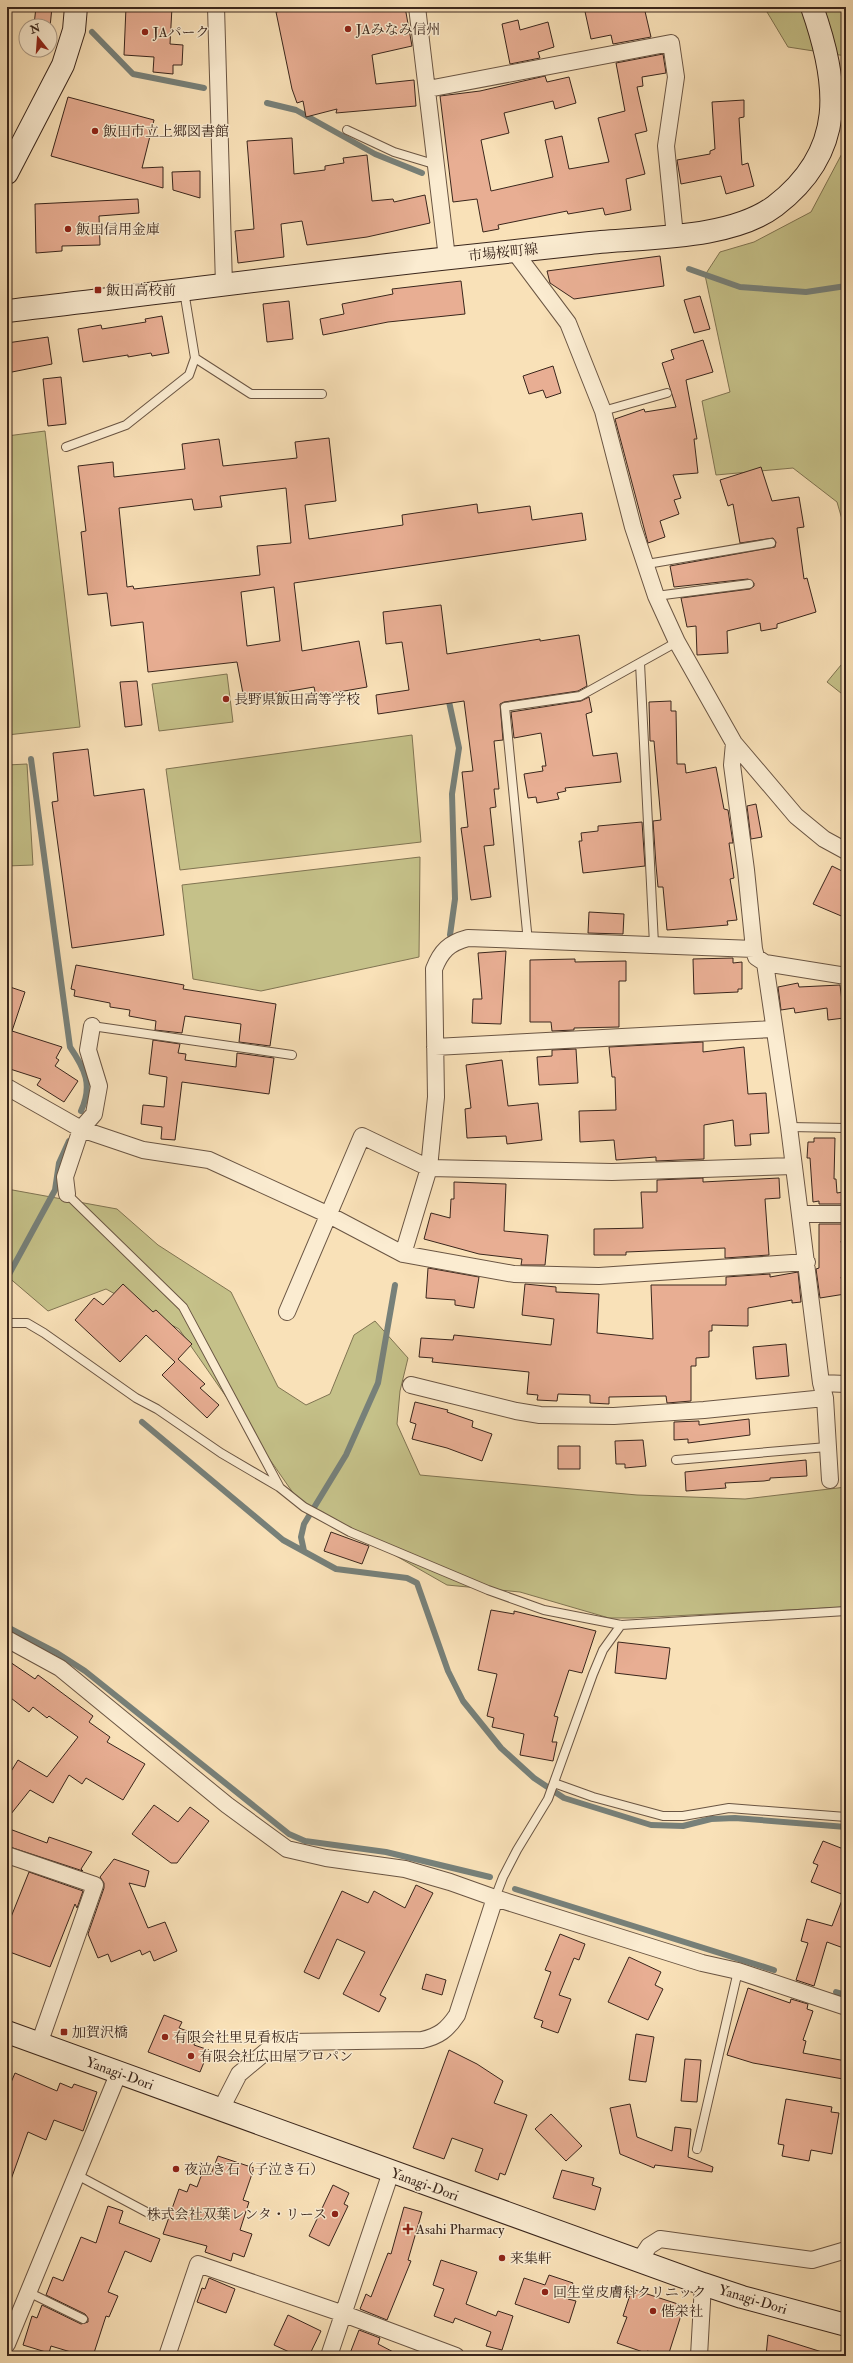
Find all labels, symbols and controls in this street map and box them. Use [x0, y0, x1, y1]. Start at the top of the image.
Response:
north arrow [18, 18, 58, 58]
text: N [28, 21, 43, 37]
place label: JAみなみ信州 [355, 21, 441, 38]
place label: JAパーク [152, 24, 210, 41]
marker: JAみなみ信州 [343, 24, 353, 34]
marker: JAパーク [140, 27, 150, 37]
place label: 飯田市立上郷図書館 [103, 123, 229, 140]
marker: 飯田市立上郷図書館 [90, 126, 100, 136]
place label: 飯田信用金庫 [76, 221, 160, 238]
marker: 飯田信用金庫 [63, 224, 73, 234]
street label: 市場桜町線 [467, 240, 539, 265]
place label: 飯田高校前 [106, 282, 176, 299]
marker: 飯田高校前 [93, 285, 103, 295]
place label: 長野県飯田高等学校 [234, 691, 360, 708]
marker: 長野県飯田高等学校 [221, 694, 231, 704]
place label: 加賀沢橋 [72, 2024, 128, 2041]
marker: 加賀沢橋 [59, 2027, 69, 2037]
place label: 有限会社里見看板店 [173, 2029, 299, 2046]
marker: 有限会社里見看板店 [160, 2032, 170, 2042]
place label: 有限会社広田屋プロパン [199, 2048, 353, 2065]
marker: 有限会社広田屋プロパン [186, 2051, 196, 2061]
street label: Yanagi-Dori [84, 2053, 156, 2094]
place label: 夜泣き石（子泣き石） [184, 2161, 324, 2178]
marker: 夜泣き石（子泣き石） [171, 2164, 181, 2174]
street label: Yanagi-Dori [389, 2164, 461, 2205]
place label: 株式会社双葉レンタ・リース [147, 2206, 327, 2223]
marker: 株式会社双葉レンタ・リース [330, 2209, 340, 2219]
place label: Asahi Pharmacy [415, 2221, 505, 2239]
marker: Asahi Pharmacy [403, 2224, 413, 2234]
place label: 来集軒 [510, 2250, 552, 2267]
marker: 来集軒 [497, 2253, 507, 2263]
street label: Yanagi-Dori [717, 2281, 789, 2318]
place label: 回生堂皮膚科クリニック [553, 2284, 706, 2301]
marker: 回生堂皮膚科クリニック [540, 2287, 550, 2297]
place label: 偕栄社 [661, 2303, 703, 2320]
marker: 偕栄社 [648, 2306, 658, 2316]

